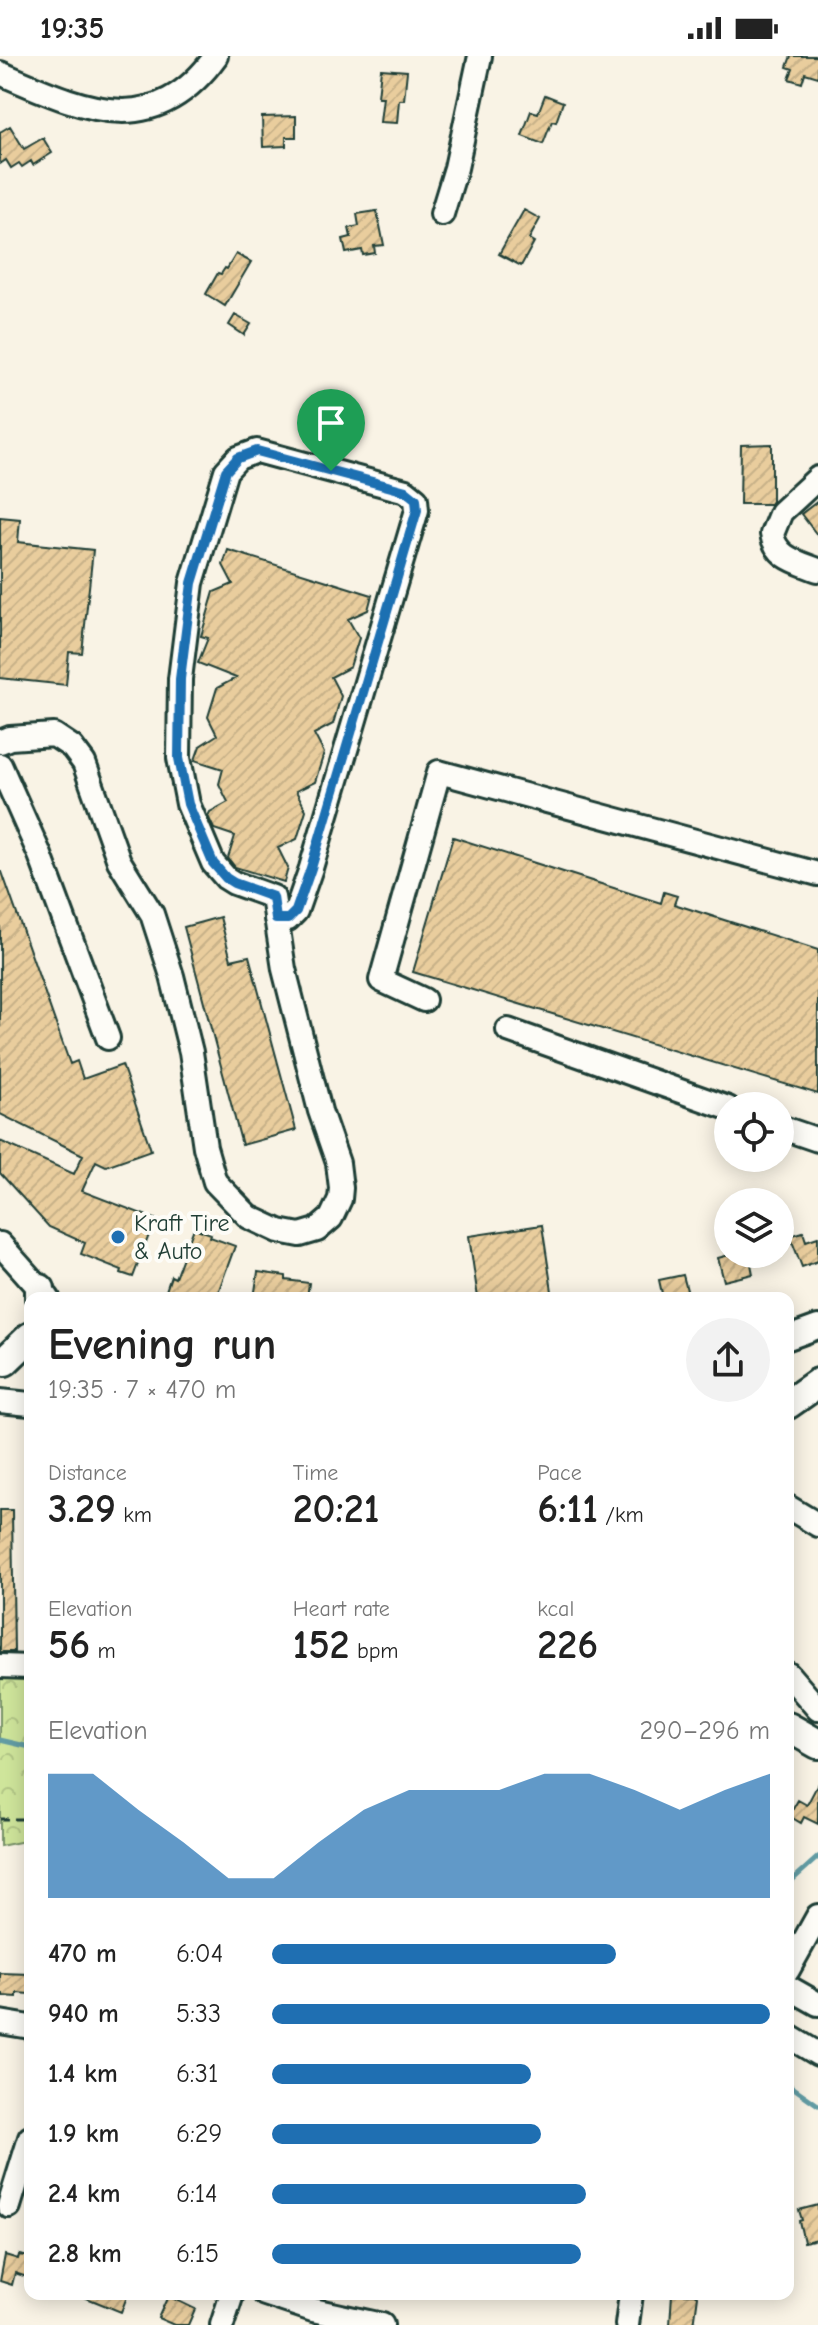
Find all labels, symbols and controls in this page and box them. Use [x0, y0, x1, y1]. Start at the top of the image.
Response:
text: 19:35 [40, 11, 104, 46]
pin [297, 389, 365, 471]
icon: arrive [309, 401, 353, 445]
map controls [714, 1092, 794, 1268]
button: locate [714, 1092, 794, 1172]
button: layers [714, 1188, 794, 1268]
place label: Kraft Tire & Auto [134, 1209, 230, 1265]
marker: Kraft Tire & Auto [109, 1228, 127, 1246]
button: share [686, 1318, 770, 1402]
text: Evening run [48, 1319, 276, 1370]
text: 19:35 · 7 × 470 m [48, 1375, 236, 1405]
text: Distance [48, 1460, 127, 1486]
text: Time [293, 1460, 338, 1486]
text: Pace [537, 1460, 582, 1486]
text: 3.29 [48, 1486, 116, 1532]
text: 20:21 [293, 1486, 379, 1532]
text: 6:11 [537, 1486, 598, 1532]
text: km [116, 1502, 152, 1528]
text: /km [598, 1502, 644, 1528]
text: Elevation [48, 1596, 132, 1622]
text: Heart rate [293, 1596, 390, 1622]
text: kcal [537, 1596, 574, 1622]
text: 56 [48, 1622, 90, 1668]
text: 152 [293, 1622, 350, 1668]
text: 226 [537, 1622, 598, 1668]
text: m [90, 1638, 116, 1664]
text: bpm [350, 1638, 399, 1664]
text: Elevation [48, 1716, 148, 1746]
text: 290–296 m [639, 1716, 770, 1746]
text: 470 m [48, 1939, 117, 1969]
text: 6:04 [176, 1939, 223, 1969]
text: 940 m [48, 1999, 119, 2029]
text: 5:33 [176, 1999, 221, 2029]
text: 1.4 km [48, 2059, 118, 2089]
text: 6:31 [176, 2059, 218, 2089]
text: 1.9 km [48, 2119, 119, 2149]
text: 6:29 [176, 2119, 222, 2149]
text: 2.4 km [48, 2179, 120, 2209]
text: 6:14 [176, 2179, 218, 2209]
text: 2.8 km [48, 2239, 122, 2269]
text: 6:15 [176, 2239, 219, 2269]

